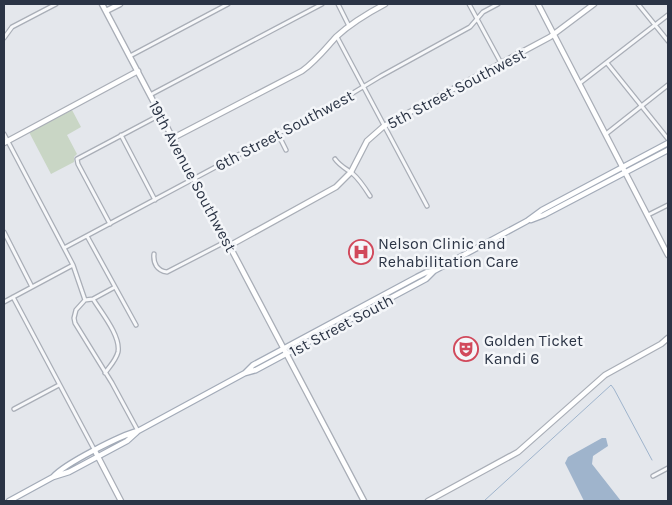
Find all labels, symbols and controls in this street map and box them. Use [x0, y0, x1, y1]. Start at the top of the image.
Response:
street label: 5th Street Southwest [384, 44, 529, 133]
street label: 6th Street Southwest [212, 86, 357, 175]
street label: 19th Avenue Southwest [145, 97, 241, 255]
place label: Nelson Clinic and Rehabilitation Care [378, 234, 518, 271]
hospital icon: Nelson Clinic and Rehabilitation Care [348, 239, 374, 265]
street label: 1st Street South [286, 290, 396, 361]
place label: Golden Ticket Kandi 6 [484, 331, 583, 368]
theatre icon: Golden Ticket Kandi 6 [453, 336, 479, 362]

